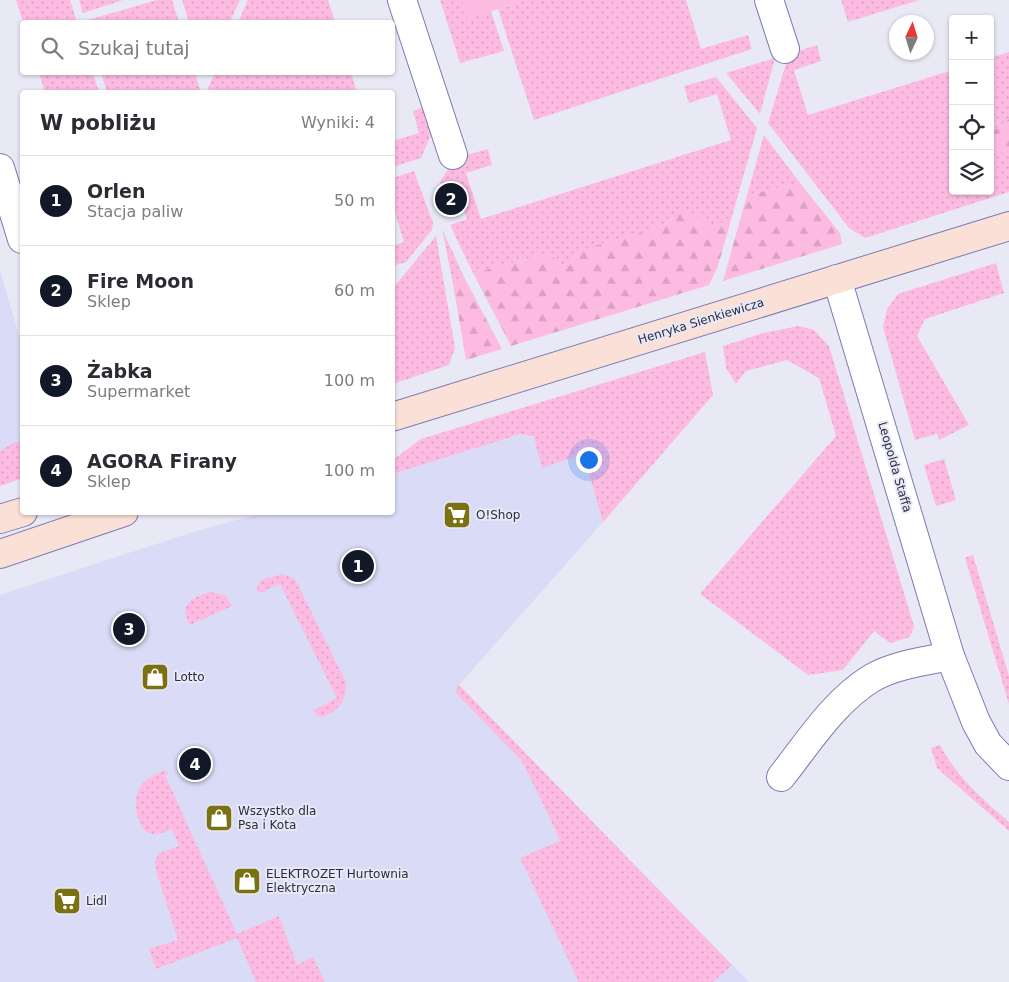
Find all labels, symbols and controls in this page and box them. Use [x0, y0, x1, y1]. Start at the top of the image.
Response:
north arrow [889, 15, 934, 60]
map controls [949, 15, 994, 195]
button: + [949, 15, 994, 60]
search box [20, 20, 395, 75]
icon: search [38, 34, 66, 62]
text: Szukaj tutaj [78, 37, 190, 59]
button: − [949, 60, 994, 105]
button: locate [949, 105, 994, 150]
text: W pobliżu [40, 111, 157, 135]
text: Wyniki: 4 [301, 113, 375, 132]
button: layers [949, 150, 994, 195]
text: Orlen [87, 180, 145, 202]
pin: 2 [435, 180, 467, 218]
text: 1 [50, 191, 62, 210]
text: 50 m [334, 191, 375, 210]
text: Stacja paliw [87, 202, 183, 221]
text: Fire Moon [87, 270, 194, 292]
text: 2 [50, 281, 62, 300]
text: 60 m [334, 281, 375, 300]
text: Sklep [87, 292, 131, 311]
street label: Henryka Sienkiewicza [636, 295, 766, 347]
text: Żabka [87, 360, 153, 382]
text: 3 [50, 371, 62, 390]
text: 100 m [324, 371, 375, 390]
text: Supermarket [87, 382, 190, 401]
street label: Leopolda Staffa [875, 420, 915, 514]
your location [576, 447, 602, 473]
text: AGORA Firany [87, 450, 237, 472]
text: 4 [50, 461, 62, 480]
text: 100 m [324, 461, 375, 480]
text: Sklep [87, 472, 131, 491]
supermarket icon: O!Shop [442, 500, 472, 530]
place label: O!Shop [476, 508, 520, 522]
pin: 1 [342, 547, 374, 585]
pin: 3 [113, 610, 145, 648]
shop icon: Lotto [140, 662, 170, 692]
place label: Lotto [174, 670, 205, 684]
pin: 4 [179, 745, 211, 783]
shop icon: Wszystko dla Psa i Kota [204, 803, 234, 833]
place label: Wszystko dla Psa i Kota [238, 804, 316, 832]
shop icon: ELEKTROZET Hurtownia Elektryczna [232, 866, 262, 896]
place label: ELEKTROZET Hurtownia Elektryczna [266, 867, 409, 895]
supermarket icon: Lidl [52, 886, 82, 916]
place label: Lidl [86, 894, 107, 908]

